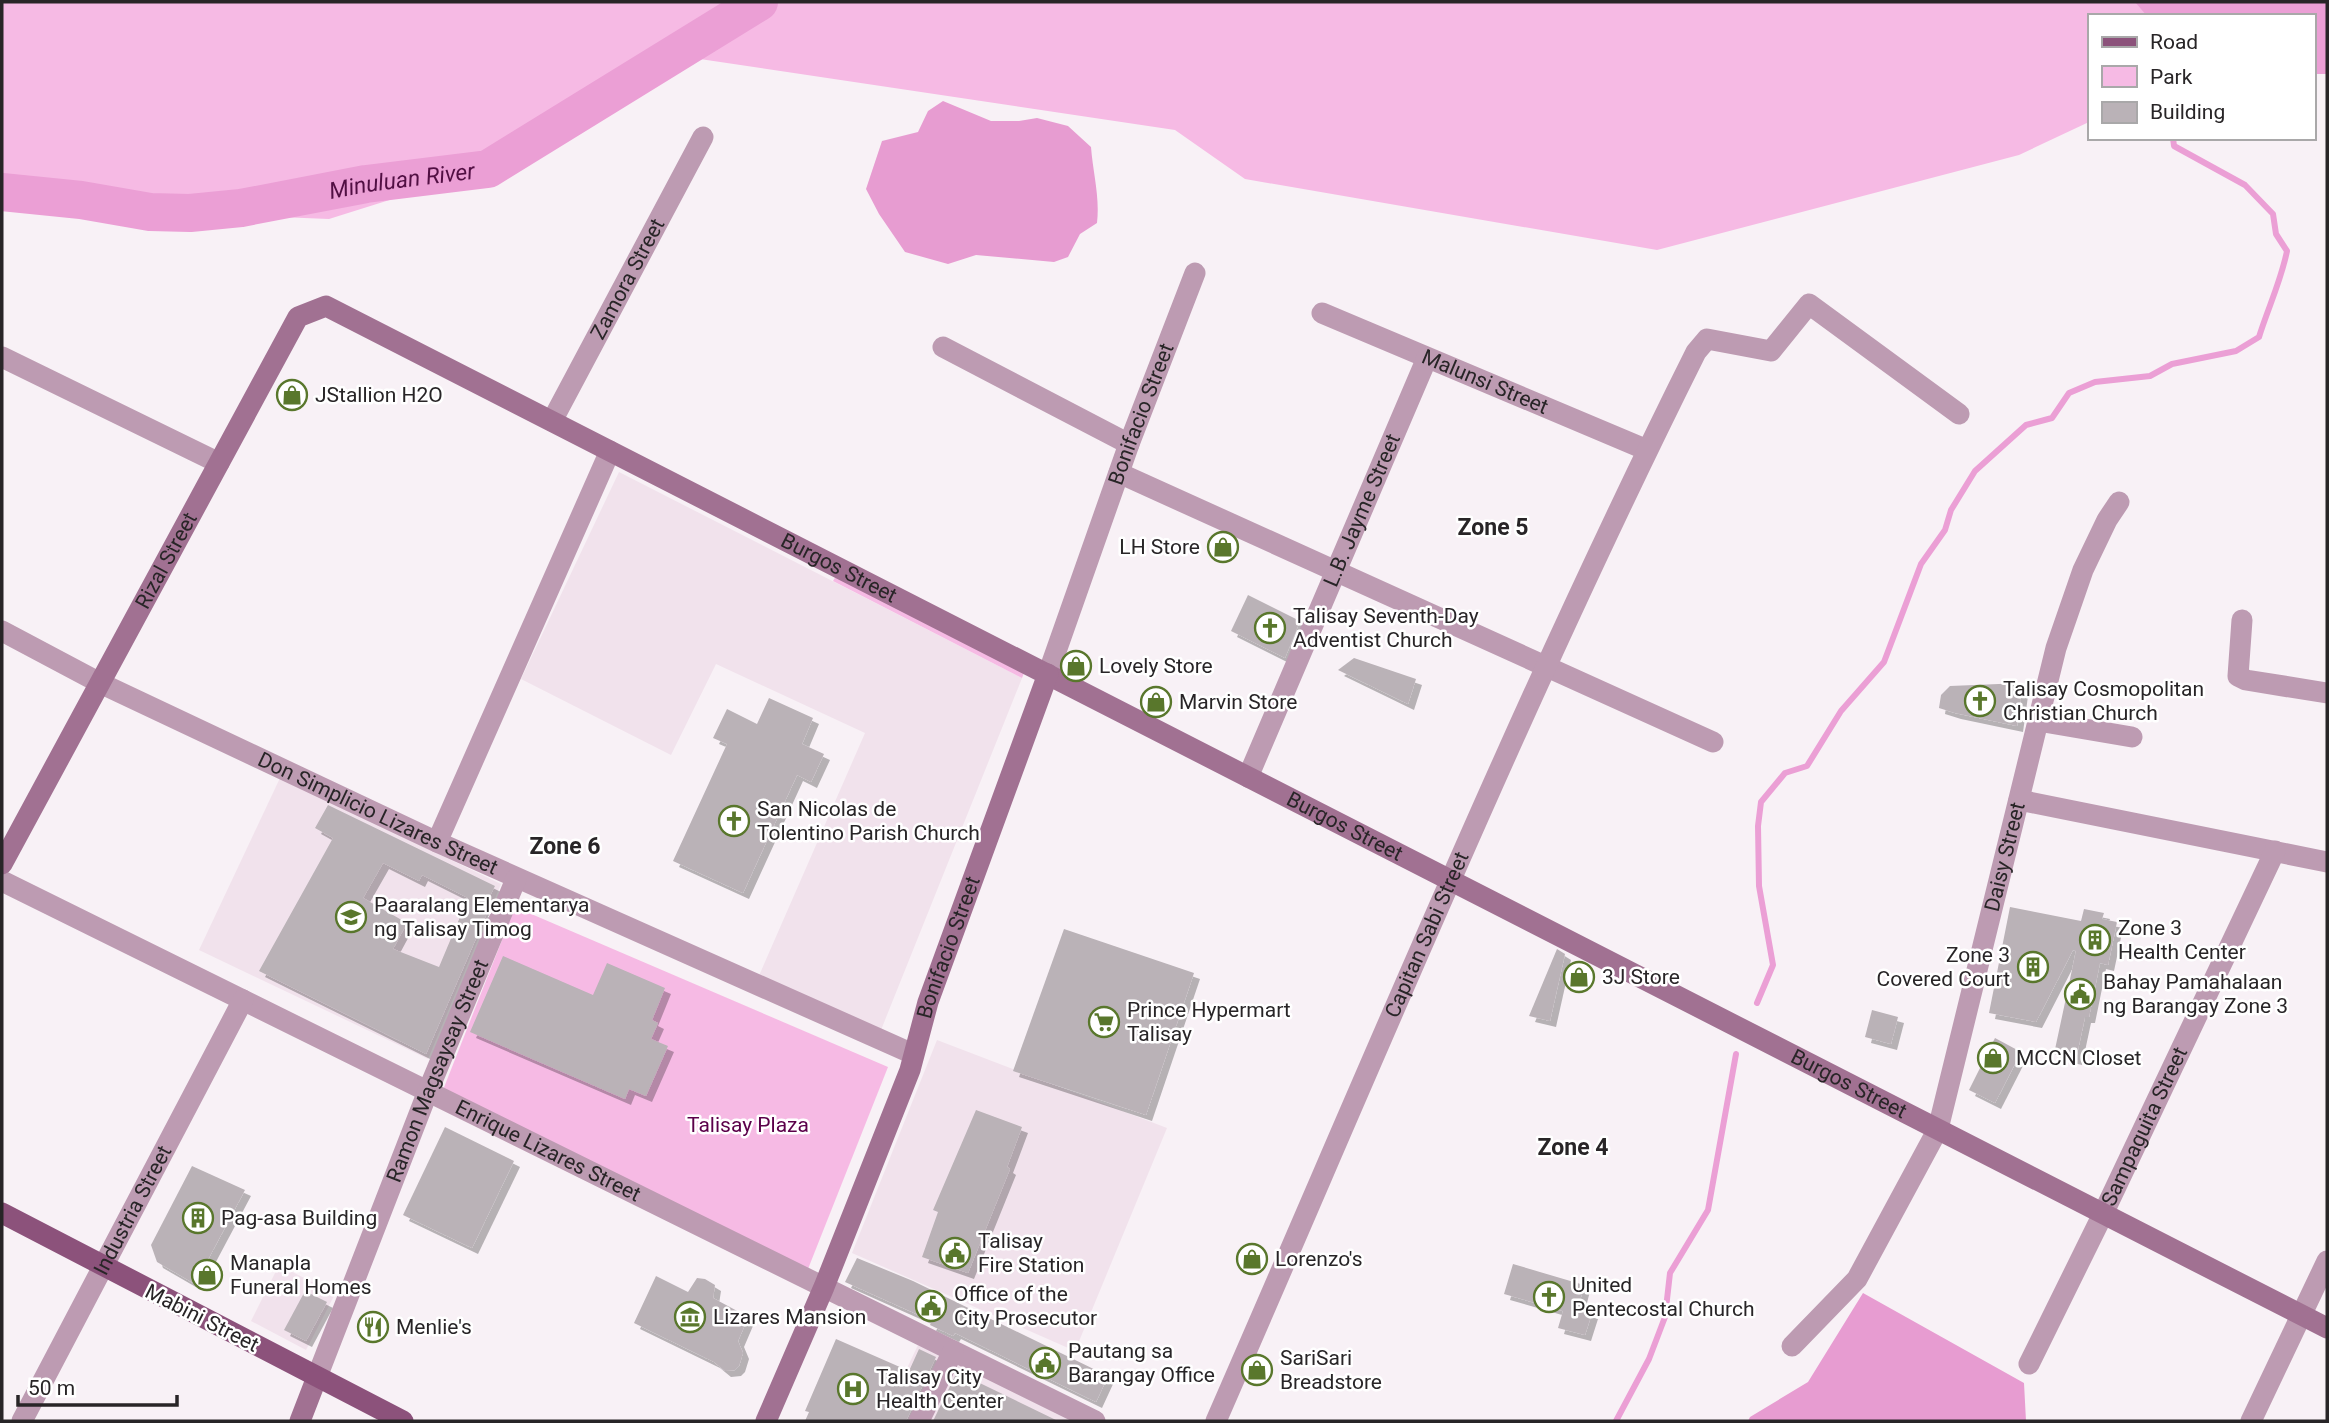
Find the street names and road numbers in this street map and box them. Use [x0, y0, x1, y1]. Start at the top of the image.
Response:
street label: Zamora Street [586, 214, 670, 343]
street label: Bonifacio Street [1104, 340, 1179, 488]
street label: Malunsi Street [1418, 345, 1552, 419]
street label: L.B. Jayme Street [1319, 430, 1405, 590]
street label: Rizal Street [130, 508, 202, 613]
street label: Burgos Street [777, 528, 901, 608]
street label: Don Simplicio Lizares Street [254, 747, 502, 880]
street label: Burgos Street [1283, 787, 1407, 866]
street label: Daisy Street [1980, 800, 2030, 914]
street label: Capitan Sabi Street [1380, 848, 1474, 1021]
street label: Bonifacio Street [912, 873, 985, 1021]
street label: Ramon Magsaysay Street [382, 956, 493, 1186]
street label: Sampaguita Street [2097, 1043, 2192, 1210]
street label: Burgos Street [1787, 1044, 1911, 1123]
street label: Enrique Lizares Street [451, 1095, 645, 1207]
street label: Industria Street [89, 1141, 176, 1279]
street label: Mabini Street [141, 1279, 263, 1357]

